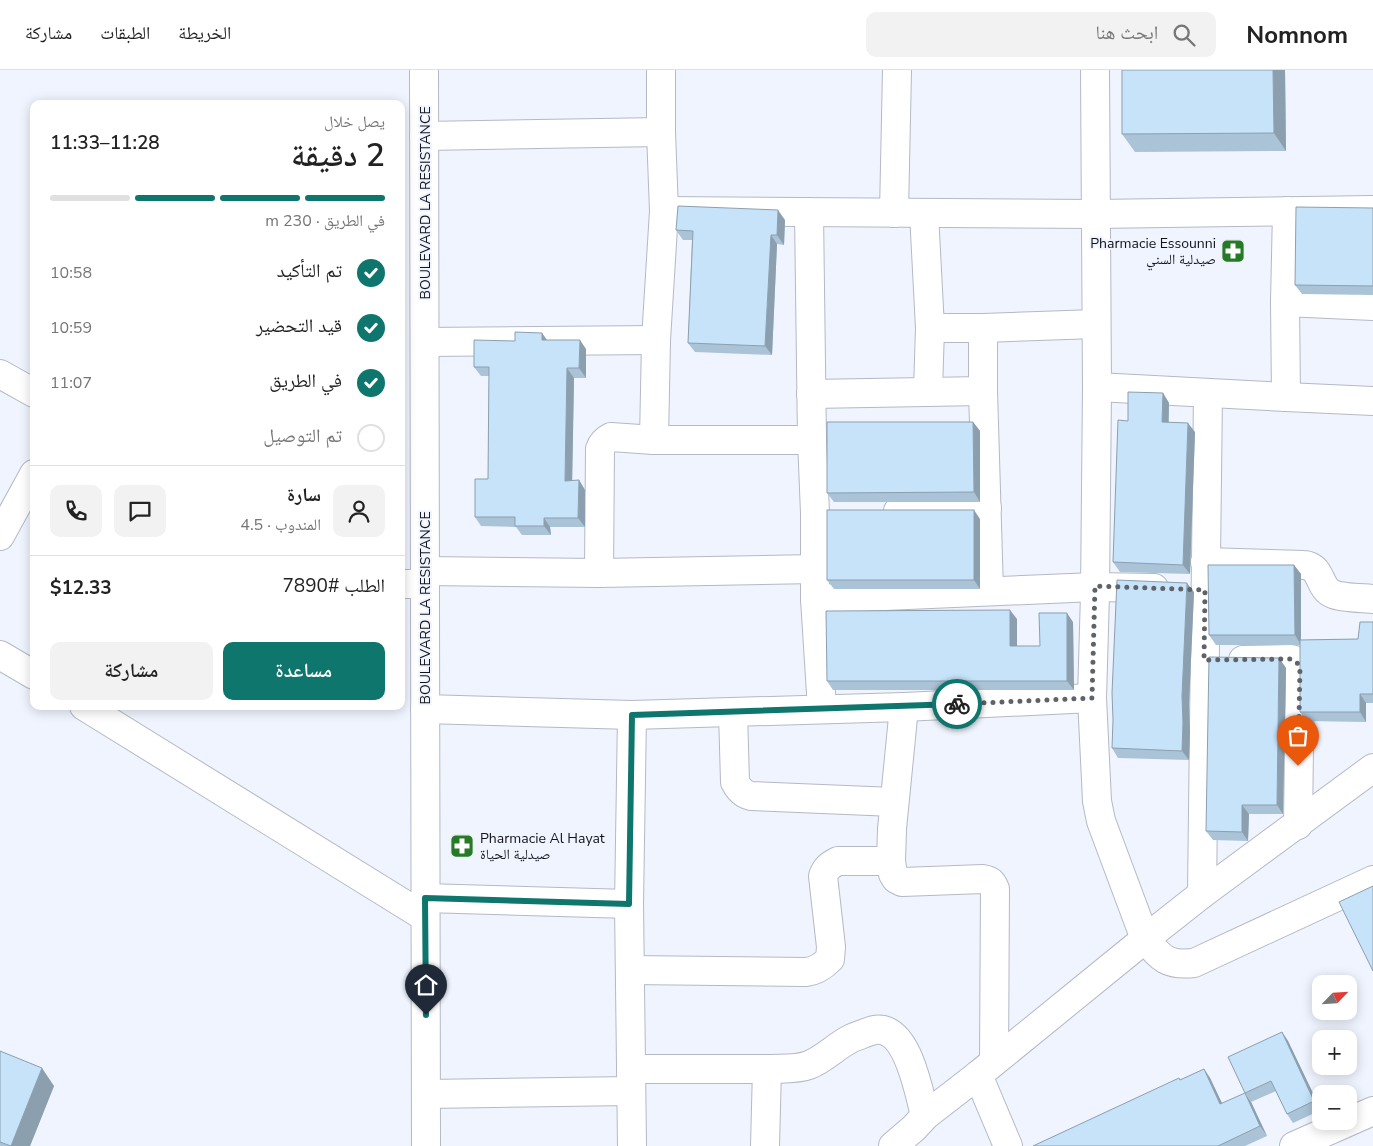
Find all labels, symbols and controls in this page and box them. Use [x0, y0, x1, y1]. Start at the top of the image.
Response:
search box [866, 12, 1216, 57]
text: Nomnom [1246, 19, 1348, 51]
text: ابحث هنا [1095, 20, 1158, 46]
text: مشاركة [25, 21, 72, 45]
text: الطبقات [100, 21, 150, 45]
text: الخريطة [178, 21, 231, 45]
icon: search [1170, 21, 1198, 49]
street label: BOULEVARD LA RESISTANCE [416, 106, 435, 300]
text: يصل خلال [324, 111, 385, 133]
text: 11:28–11:33 [50, 130, 160, 156]
text: 2 دقيقة [291, 134, 385, 177]
text: في الطريق · 230 m [265, 210, 385, 232]
place label: Pharmacie Essounni صيدلية السني [1090, 234, 1216, 270]
pharmacy icon: Pharmacie Essounni صيدلية السني [1220, 238, 1246, 264]
text: تم التأكيد [277, 258, 342, 284]
icon: check [357, 259, 385, 287]
text: 10:58 [50, 262, 92, 284]
text: قيد التحضير [256, 313, 342, 339]
icon: check [357, 314, 385, 342]
text: 10:59 [50, 317, 92, 339]
text: في الطريق [269, 368, 342, 394]
icon: check [357, 369, 385, 397]
text: 11:07 [50, 372, 92, 394]
text: تم التوصيل [263, 423, 342, 449]
text: سارة [287, 482, 321, 508]
button: phone [50, 485, 102, 537]
button: chat [114, 485, 166, 537]
button: person [333, 485, 385, 537]
street label: BOULEVARD LA RESISTANCE [416, 511, 435, 705]
text: المندوب · 4.5 [240, 514, 321, 536]
text: الطلب #7890 [282, 573, 385, 599]
text: $12.33 [50, 575, 112, 601]
button: مشاركة [50, 642, 213, 700]
button: مساعدة [223, 642, 385, 700]
courier [932, 679, 982, 729]
icon: bike [943, 690, 971, 718]
pin [1277, 715, 1319, 766]
icon: bag [1284, 722, 1312, 750]
place label: Pharmacie Al Hayat صيدلية الحياة [480, 829, 605, 864]
pharmacy icon: Pharmacie Al Hayat صيدلية الحياة [449, 833, 475, 859]
pin [405, 964, 447, 1015]
icon: home [412, 971, 440, 999]
north arrow [1312, 975, 1358, 1020]
map controls [1312, 975, 1357, 1130]
button: + [1312, 1030, 1357, 1075]
button: − [1312, 1085, 1357, 1130]

